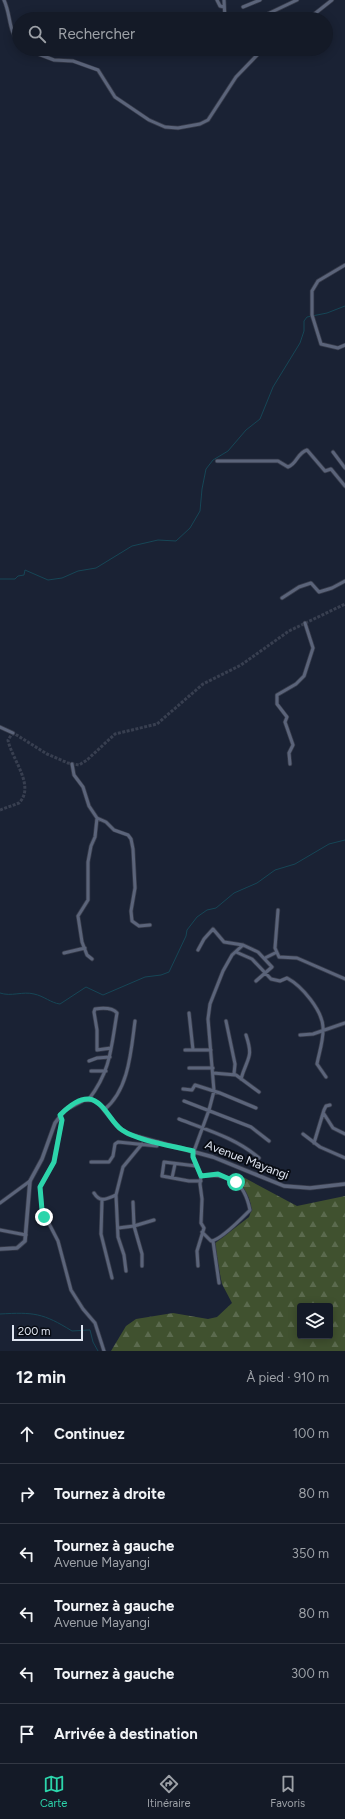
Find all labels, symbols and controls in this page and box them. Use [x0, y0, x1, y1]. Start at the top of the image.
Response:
search box [12, 12, 333, 56]
icon: search [26, 23, 48, 45]
text: Rechercher [58, 25, 135, 43]
street label: Avenue Mayangi [203, 1138, 291, 1182]
route start [227, 1173, 245, 1191]
route end [35, 1208, 53, 1226]
map controls [297, 1303, 333, 1339]
button: layers [297, 1303, 333, 1339]
scale bar [12, 1323, 83, 1342]
text: 200 m [18, 1325, 50, 1338]
text: 12 min [16, 1367, 66, 1387]
text: À pied · 910 m [247, 1370, 329, 1385]
icon: ahead [16, 1423, 38, 1445]
text: Continuez [54, 1425, 125, 1443]
text: 100 m [293, 1426, 329, 1441]
icon: right [16, 1483, 38, 1505]
text: Tournez à droite [54, 1485, 165, 1503]
text: 80 m [298, 1486, 329, 1501]
text: Tournez à gauche [54, 1537, 174, 1555]
icon: left [16, 1543, 38, 1565]
text: 350 m [292, 1546, 329, 1561]
text: Avenue Mayangi [54, 1555, 150, 1570]
text: Tournez à gauche [54, 1597, 174, 1615]
icon: left [16, 1603, 38, 1625]
text: 80 m [298, 1606, 329, 1621]
text: Avenue Mayangi [54, 1615, 150, 1630]
icon: left [16, 1663, 38, 1685]
text: Tournez à gauche [54, 1665, 174, 1683]
text: 300 m [291, 1666, 329, 1681]
icon: arrive [16, 1723, 38, 1745]
text: Arrivée à destination [54, 1725, 198, 1743]
tab: Carte [40, 1773, 67, 1810]
tab: Itinéraire [147, 1773, 191, 1810]
tab: Favoris [270, 1773, 305, 1810]

